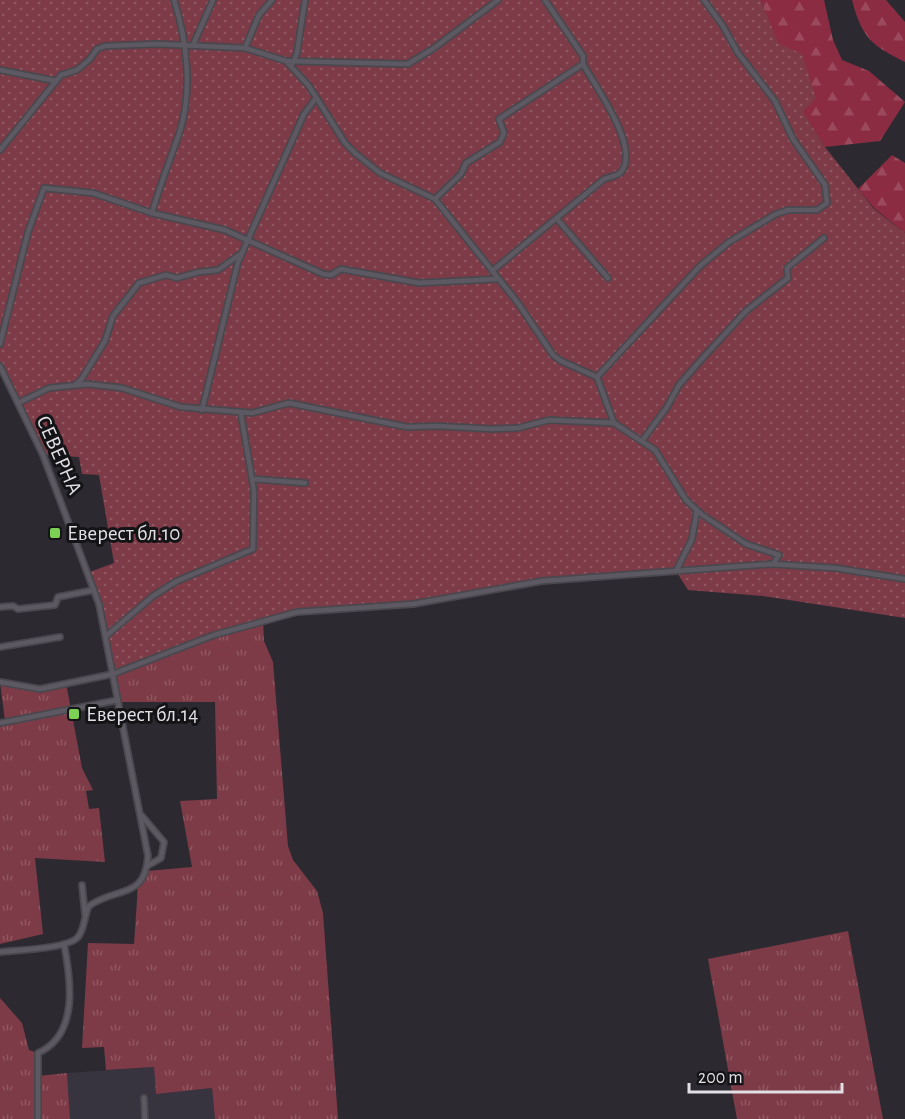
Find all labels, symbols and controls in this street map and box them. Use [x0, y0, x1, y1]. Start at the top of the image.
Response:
street label: СЕВЕРНА [32, 412, 86, 498]
place label: Еверест бл.10 [67, 523, 180, 544]
marker: Еверест бл.10 [48, 526, 62, 540]
place label: Еверест бл.14 [86, 704, 198, 725]
marker: Еверест бл.14 [67, 707, 81, 721]
scale bar [689, 1056, 842, 1094]
text: 200 m [698, 1069, 743, 1087]

